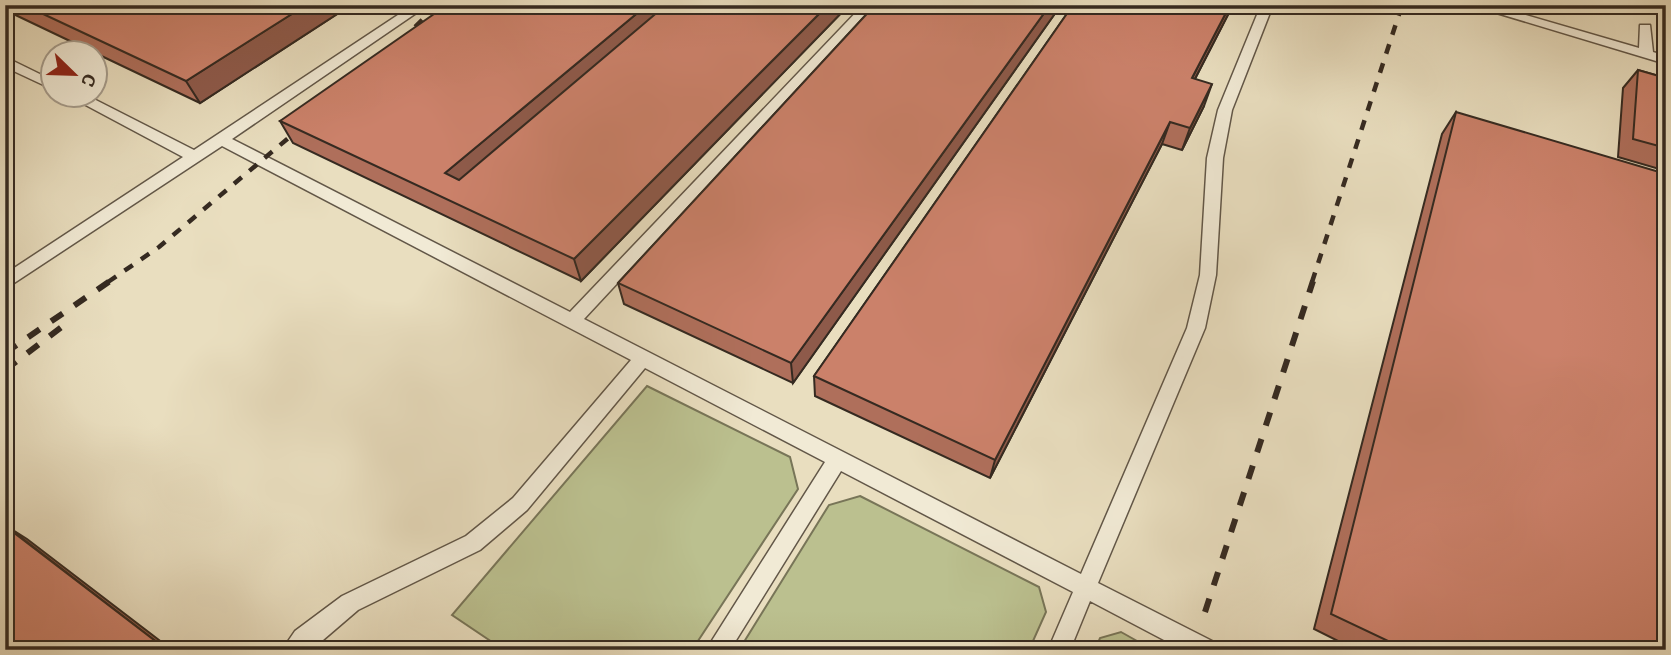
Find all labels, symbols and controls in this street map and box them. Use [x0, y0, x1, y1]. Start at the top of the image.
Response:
north arrow [38, 38, 108, 108]
text: С [74, 70, 103, 91]

